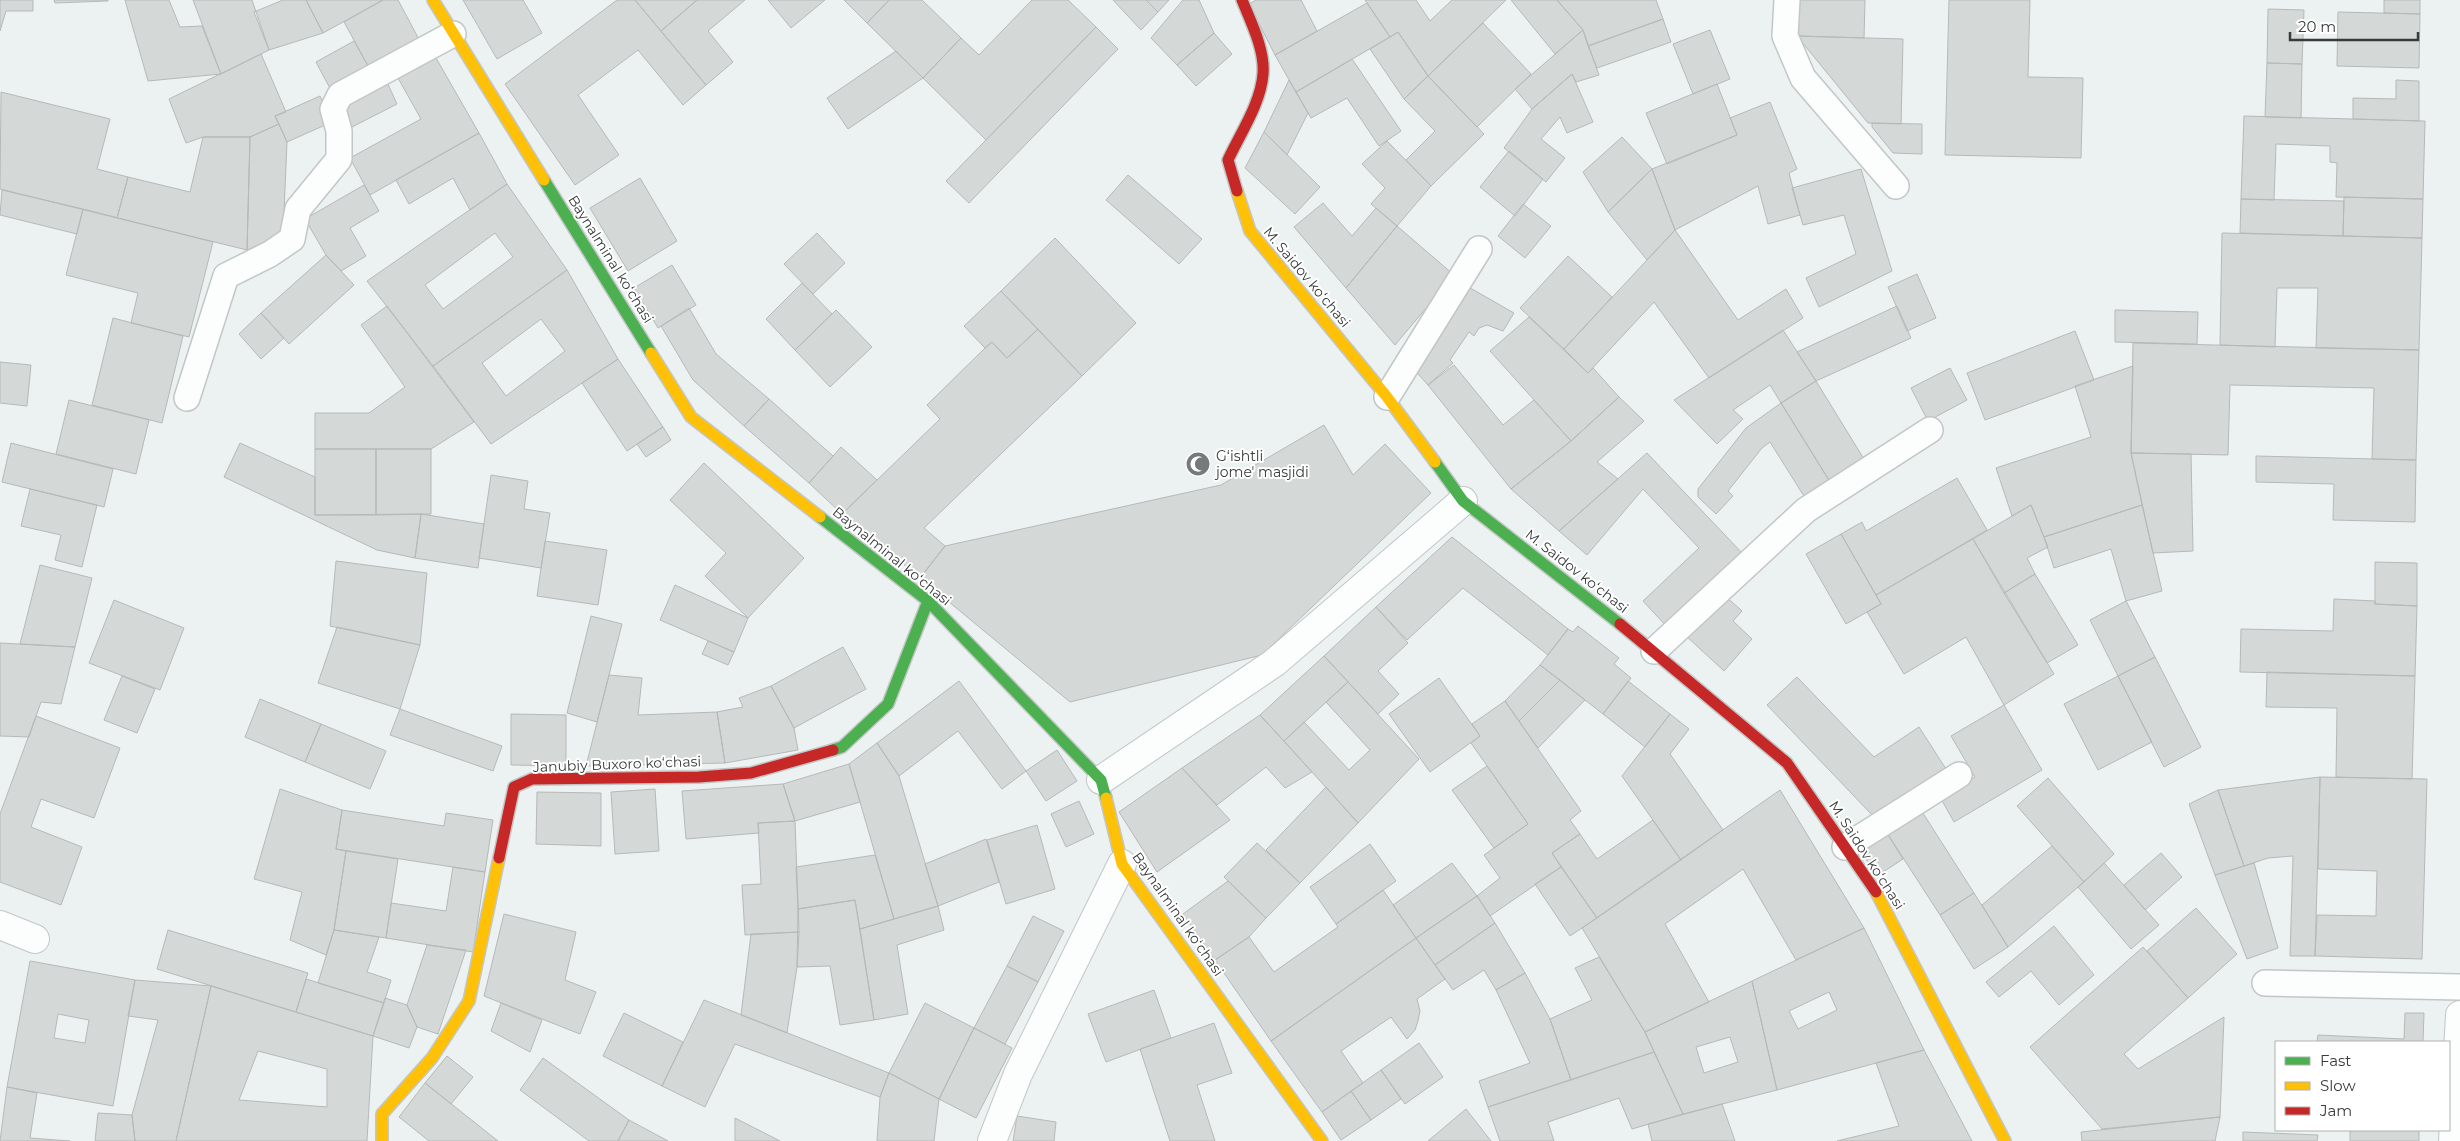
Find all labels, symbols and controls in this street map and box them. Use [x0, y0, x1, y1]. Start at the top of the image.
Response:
scale bar [2290, 10, 2418, 42]
text: 20 m [2298, 17, 2336, 36]
street label: Baynalminal koʻchasi [564, 192, 658, 326]
street label: M. Saidov koʻchasi [1260, 223, 1354, 331]
place label: Gʻishtli jome' masjidi [1214, 447, 1309, 481]
mosque icon: Gʻishtli jome' masjidi [1185, 451, 1211, 477]
street label: Baynalminal koʻchasi [829, 503, 955, 609]
street label: M. Saidov koʻchasi [1522, 525, 1632, 617]
street label: Janubiy Buxoro koʻchasi [532, 752, 701, 776]
street label: M. Saidov koʻchasi [1825, 797, 1909, 913]
street label: Baynalminal koʻchasi [1128, 848, 1228, 980]
legend [2275, 1041, 2450, 1131]
text: Fast [2320, 1051, 2351, 1070]
text: Slow [2320, 1076, 2356, 1095]
text: Jam [2319, 1101, 2352, 1120]

